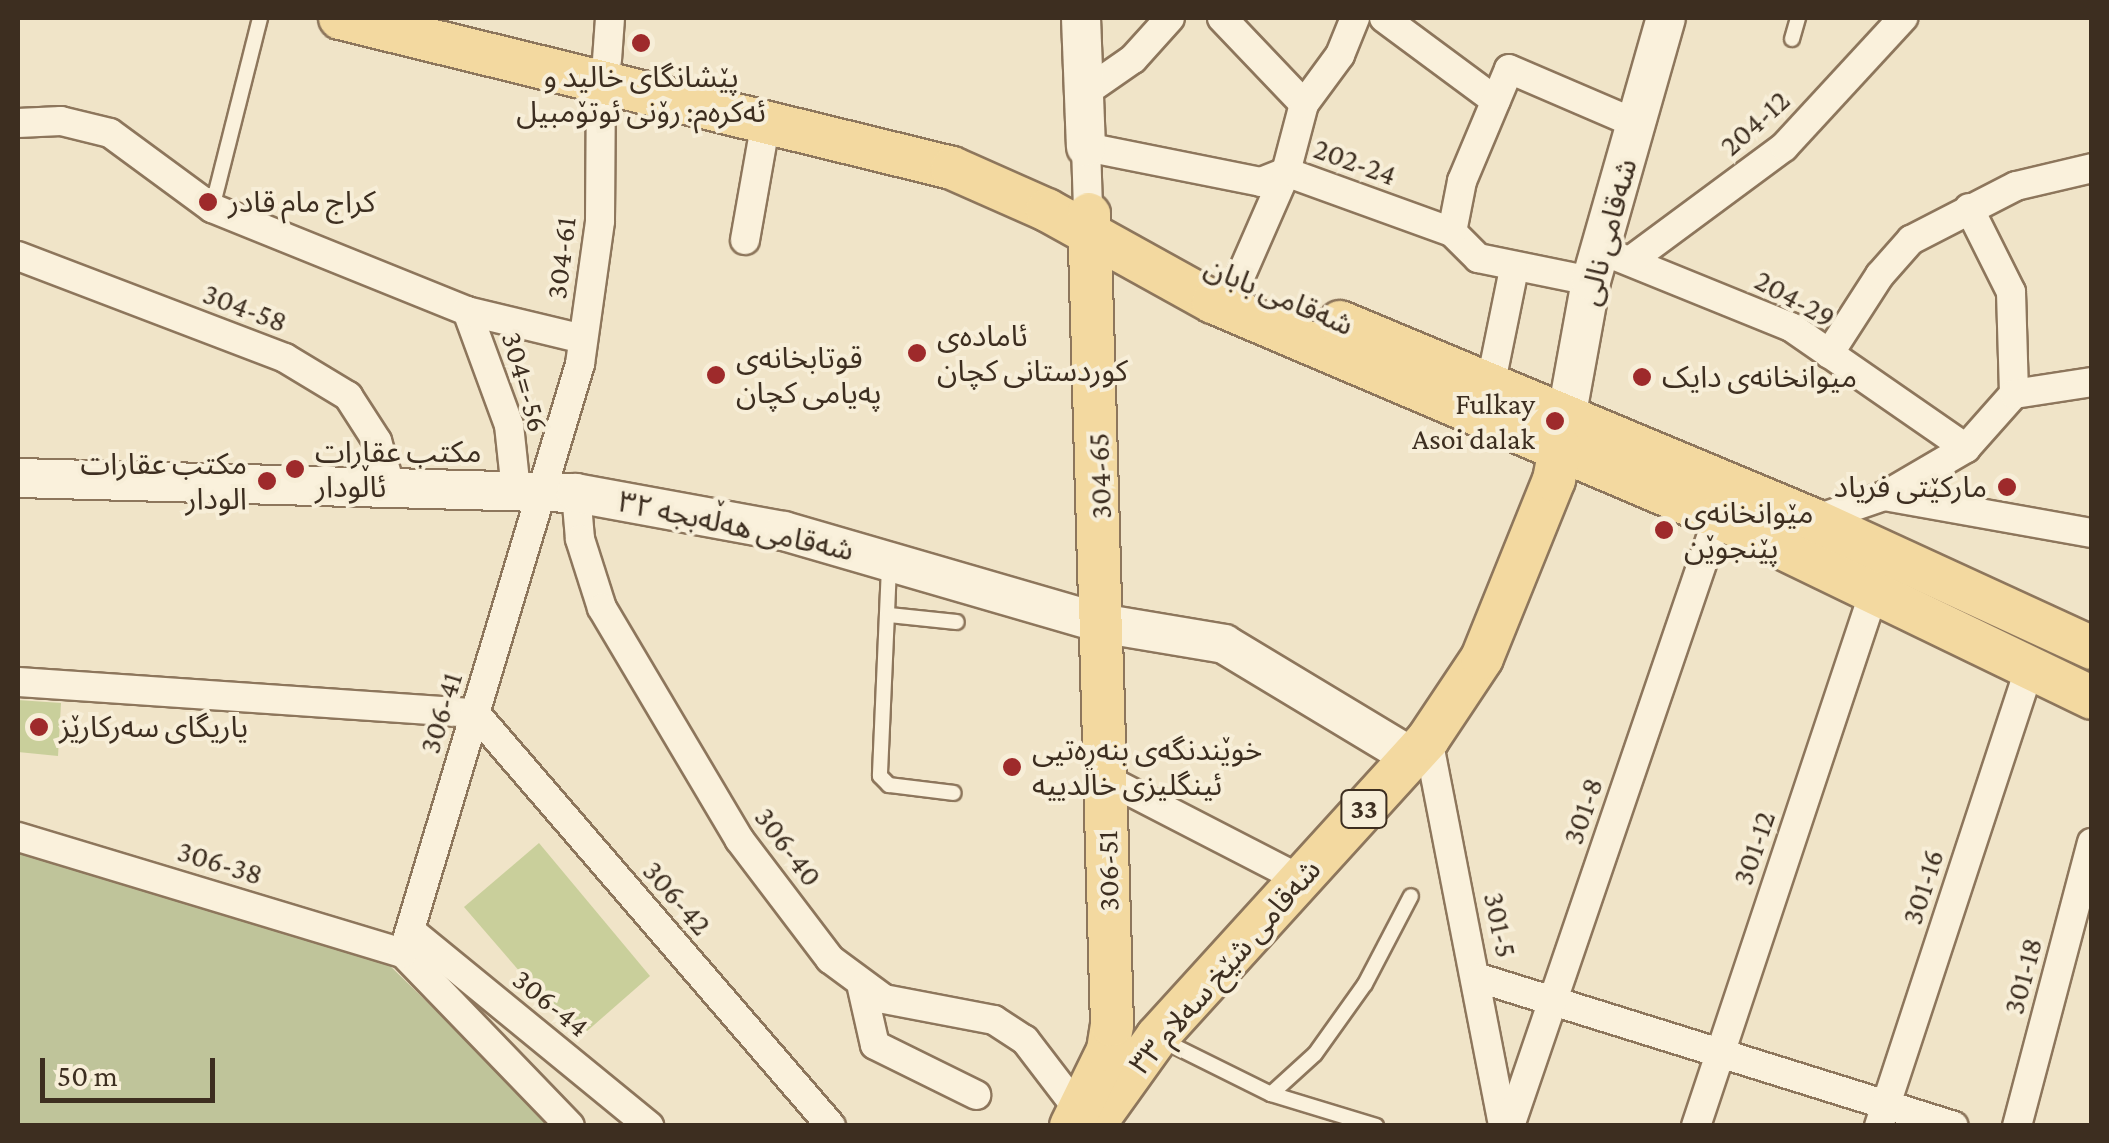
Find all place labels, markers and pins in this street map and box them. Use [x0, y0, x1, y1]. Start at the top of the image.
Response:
marker: پێشانگای خالید و ئەکرەم: رۆنی ئوتۆمبیل [630, 32, 652, 54]
place label: پێشانگای خالید و ئەکرەم: رۆنی ئوتۆمبیل [516, 59, 766, 130]
place label: کراج مام قادر [228, 184, 376, 220]
marker: کراج مام قادر [197, 191, 219, 213]
place label: ئامادەی کوردستانی کچان [937, 318, 1128, 388]
place label: قوتابخانەی پەیامی کچان [736, 340, 881, 410]
marker: ئامادەی کوردستانی کچان [906, 342, 928, 364]
place label: میوانخانەی دایک [1662, 359, 1857, 395]
marker: قوتابخانەی پەیامی کچان [705, 364, 727, 386]
marker: میوانخانەی دایک [1631, 366, 1653, 388]
place label: Fulkay Asoi dalak [1412, 386, 1535, 456]
marker: Fulkay Asoi dalak [1544, 410, 1566, 432]
place label: مكتب عقارات ئاڵودار [315, 434, 481, 504]
place label: مكتب عقارات الودار [81, 446, 247, 516]
marker: مكتب عقارات ئاڵودار [284, 458, 306, 480]
place label: مارکێتی فریاد [1834, 469, 1987, 505]
marker: مكتب عقارات الودار [256, 470, 278, 492]
marker: مارکێتی فریاد [1996, 476, 2018, 498]
place label: مێوانخانەی پێنجوێن [1684, 495, 1814, 566]
marker: مێوانخانەی پێنجوێن [1653, 519, 1675, 541]
place label: یاریگای سەرکارێز [59, 709, 248, 745]
marker: یاریگای سەرکارێز [28, 716, 50, 738]
place label: خوێندنگەی بنەڕەتیی ئینگلیزی خالدییە [1032, 732, 1263, 802]
marker: خوێندنگەی بنەڕەتیی ئینگلیزی خالدییە [1001, 756, 1023, 778]

